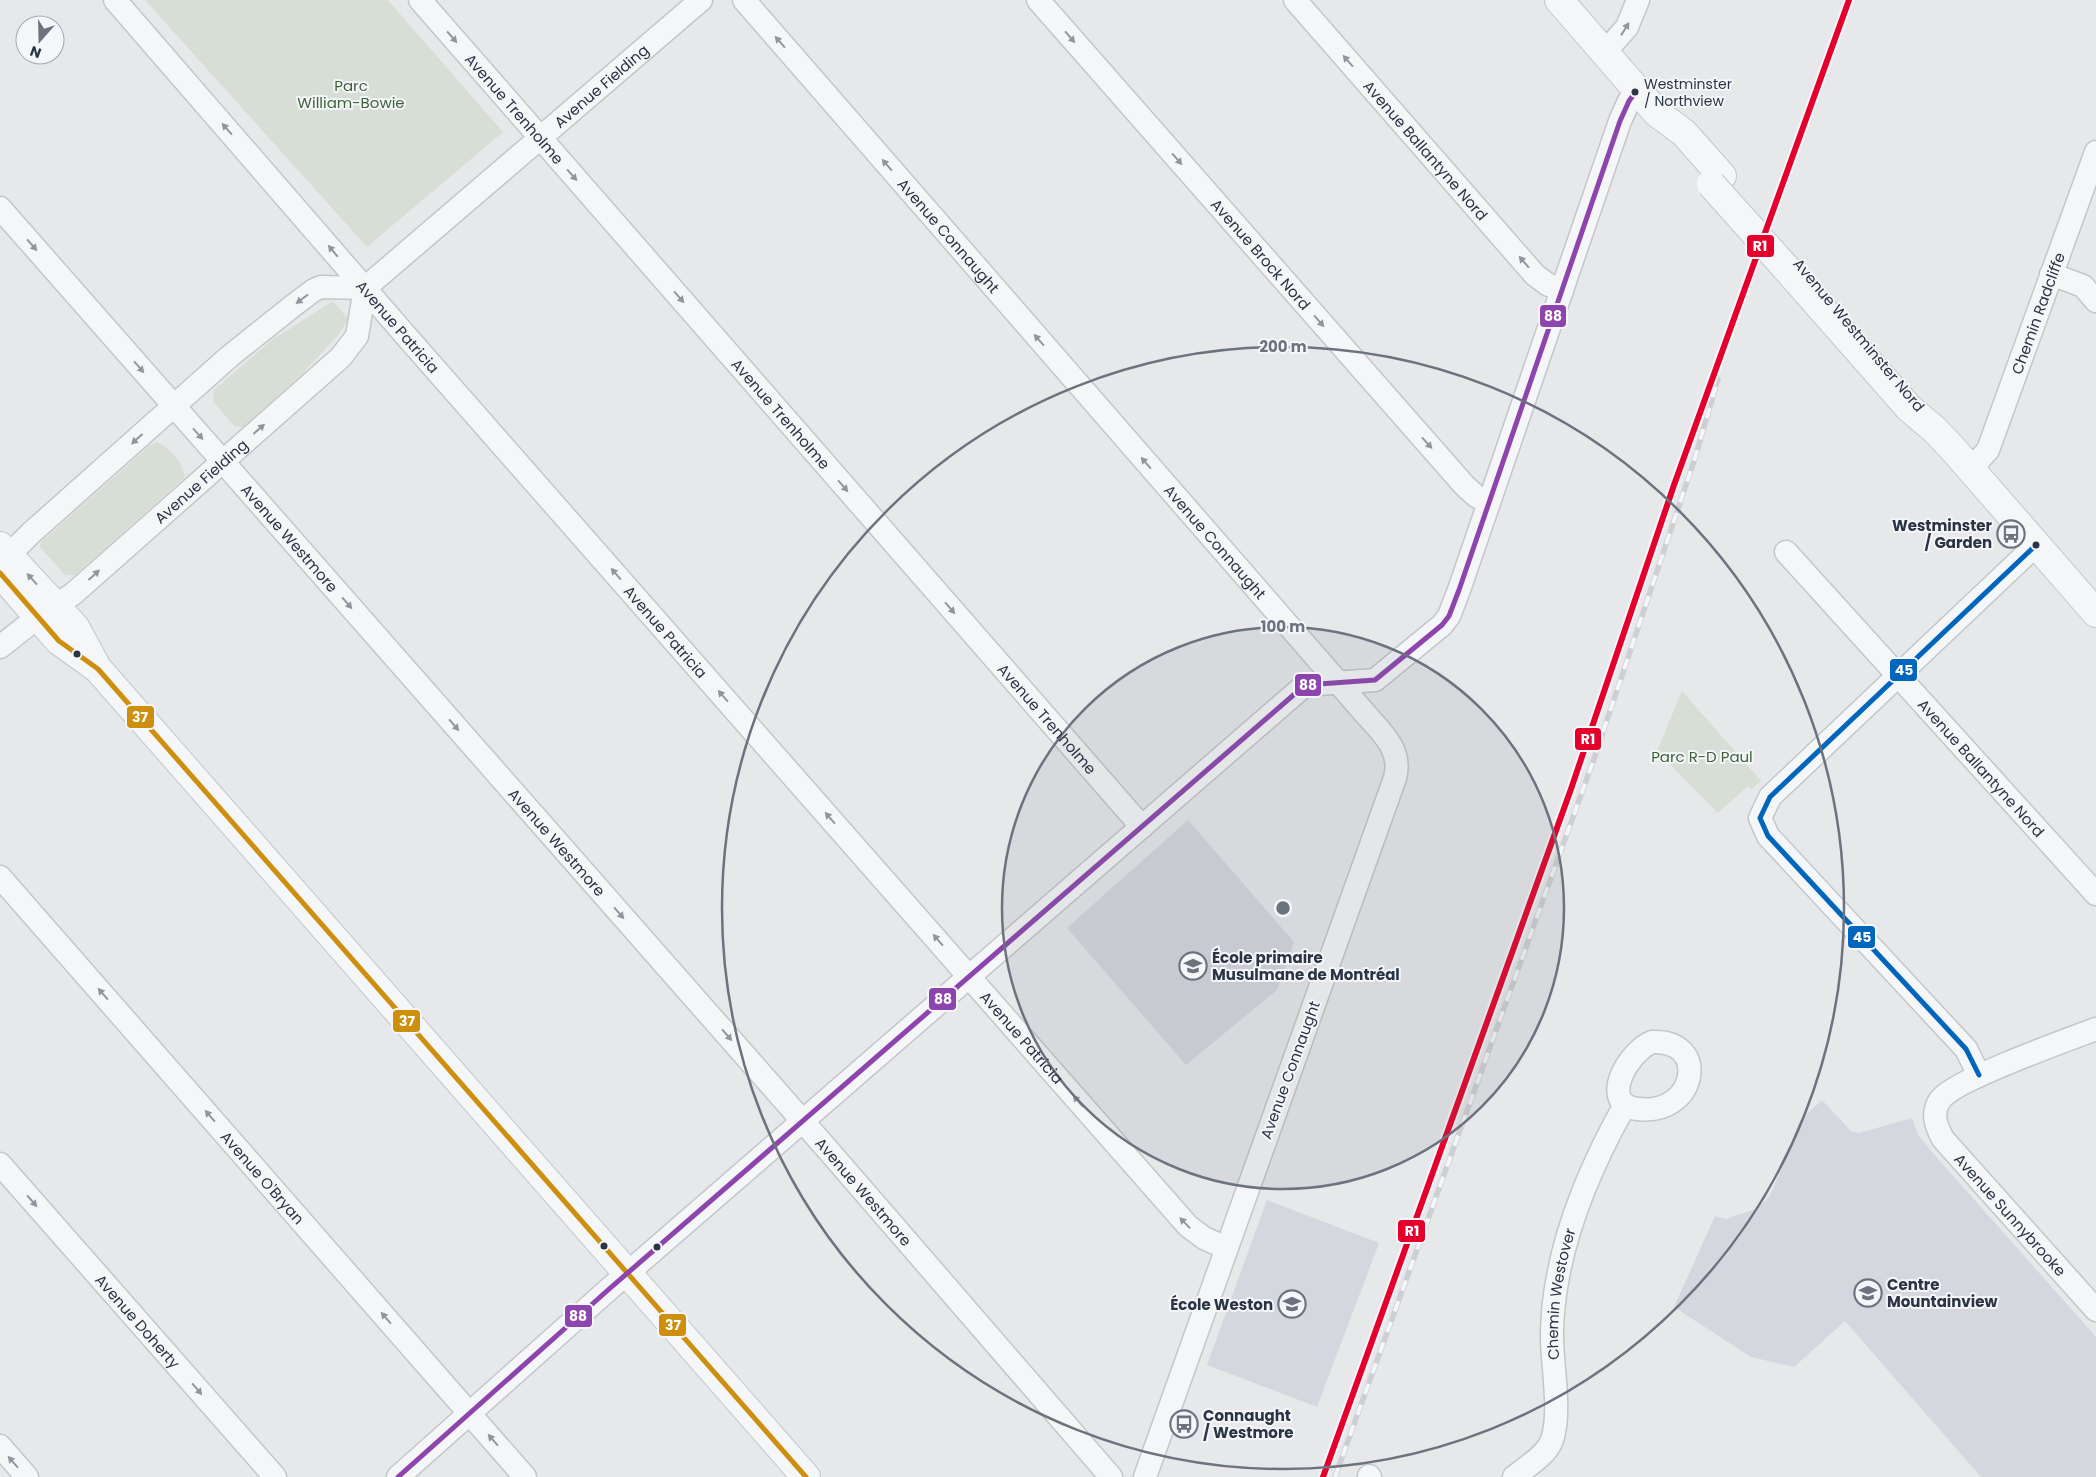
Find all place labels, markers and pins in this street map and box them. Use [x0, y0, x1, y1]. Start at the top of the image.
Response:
place label: Westminster / Northview [1644, 74, 1732, 111]
marker: Westminster / Northview [1630, 87, 1640, 97]
place label: Westminster / Garden [1892, 515, 1993, 553]
bus stop icon: Westminster / Garden [1996, 519, 2026, 549]
unlabelled marker [2031, 540, 2041, 550]
unlabelled marker [72, 649, 82, 659]
centre of rings [1274, 899, 1292, 917]
place label: École primaire Musulmane de Montréal [1212, 947, 1400, 985]
school or university icon: École primaire Musulmane de Montréal [1178, 951, 1208, 981]
unlabelled marker [599, 1241, 609, 1251]
unlabelled marker [652, 1242, 662, 1252]
place label: Centre Mountainview [1887, 1274, 1997, 1312]
school or university icon: Centre Mountainview [1853, 1278, 1883, 1308]
school or university icon: École Weston [1277, 1289, 1307, 1319]
place label: École Weston [1170, 1294, 1273, 1315]
place label: Connaught / Westmore [1203, 1405, 1294, 1443]
bus stop icon: Connaught / Westmore [1169, 1409, 1199, 1439]

